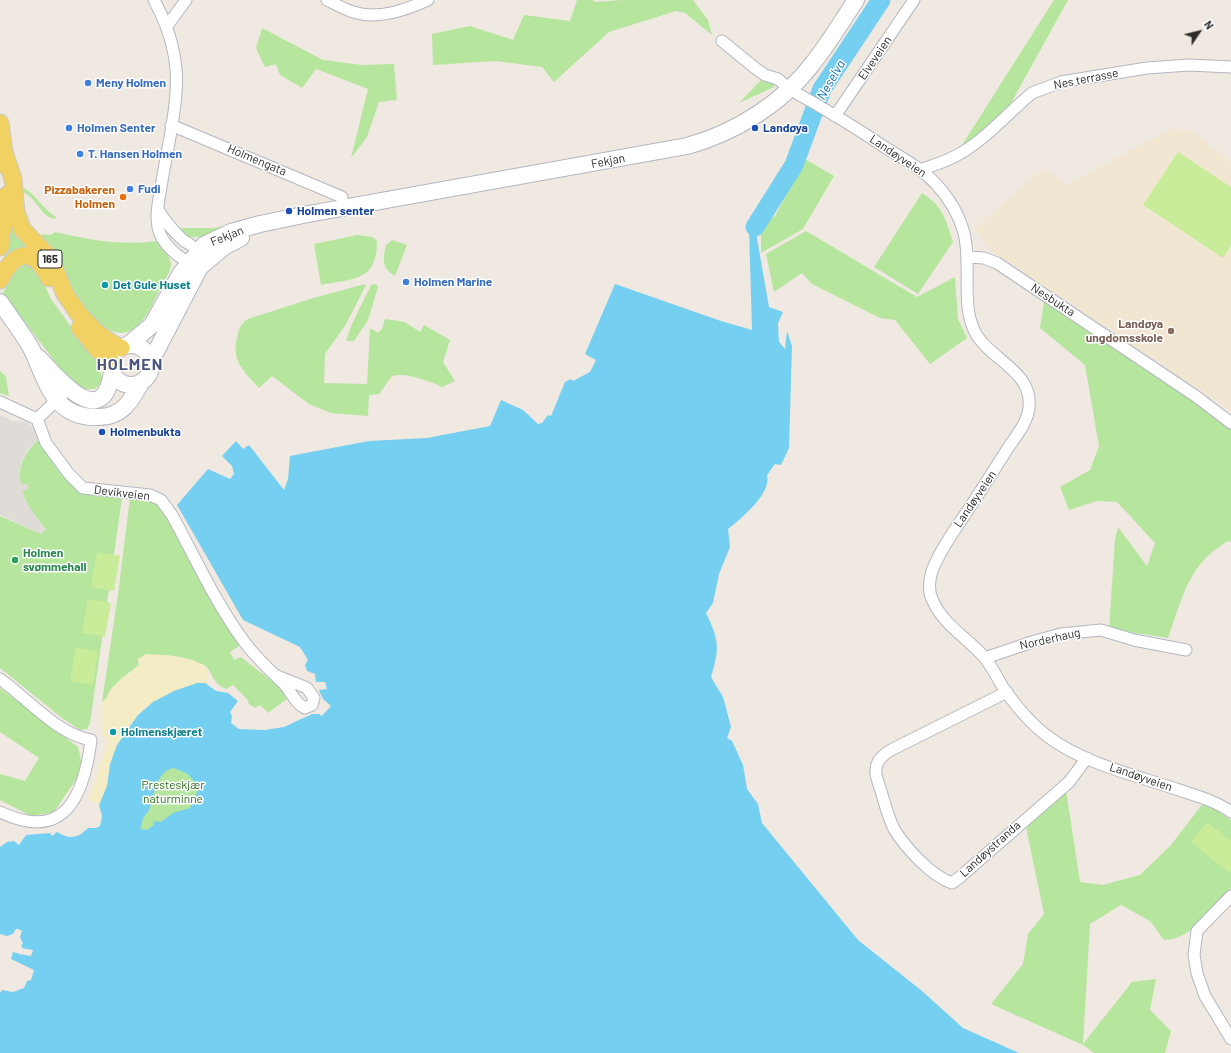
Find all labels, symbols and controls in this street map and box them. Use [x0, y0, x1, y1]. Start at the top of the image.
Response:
north arrow [1179, 12, 1219, 52]
text: N [1202, 18, 1217, 32]
street label: Elveveien [855, 33, 895, 83]
water label: Neselva [813, 57, 849, 103]
street label: Nes terrasse [1052, 66, 1120, 92]
place label: Meny Holmen [96, 76, 166, 90]
marker: Meny Holmen [83, 78, 93, 88]
place label: Holmen Senter [77, 121, 156, 135]
place label: Landøya [763, 121, 808, 135]
marker: Holmen Senter [64, 123, 74, 133]
marker: Landøya [750, 123, 760, 133]
street label: Landøyveien [867, 132, 929, 180]
street label: Holmengata [225, 141, 289, 179]
place label: T. Hansen Holmen [88, 147, 182, 161]
marker: T. Hansen Holmen [75, 149, 85, 159]
street label: Fekjan [590, 151, 626, 171]
place label: Fudi [138, 182, 161, 196]
place label: Pizzabakeren Holmen [44, 183, 115, 211]
marker: Fudi [125, 184, 135, 194]
marker: Pizzabakeren Holmen [118, 192, 128, 202]
place label: Holmen senter [297, 204, 374, 218]
marker: Holmen senter [284, 206, 294, 216]
street label: Fekjan [208, 223, 246, 249]
road number: 165 [38, 250, 62, 268]
place label: Holmen Marine [414, 275, 492, 289]
marker: Holmen Marine [401, 277, 411, 287]
place label: Det Gule Huset [113, 278, 191, 292]
marker: Det Gule Huset [100, 280, 110, 290]
street label: Nesbukta [1028, 280, 1078, 320]
place label: Landøya ungdomsskole [1086, 317, 1163, 345]
marker: Landøya ungdomsskole [1166, 326, 1176, 336]
district label: HOLMEN [97, 355, 163, 375]
place label: Holmenbukta [110, 425, 181, 439]
marker: Holmenbukta [97, 427, 107, 437]
street label: Landøyveien [951, 468, 999, 530]
street label: Devikveien [93, 482, 151, 504]
place label: Holmen svømmehall [23, 546, 86, 574]
marker: Holmen svømmehall [10, 555, 20, 565]
street label: Norderhaug [1018, 625, 1082, 653]
place label: Holmenskjæret [121, 725, 202, 739]
marker: Holmenskjæret [108, 727, 118, 737]
street label: Landøyveien [1108, 760, 1174, 794]
park label: Presteskjær naturminne [141, 778, 205, 806]
street label: Landøystranda [957, 818, 1023, 880]

